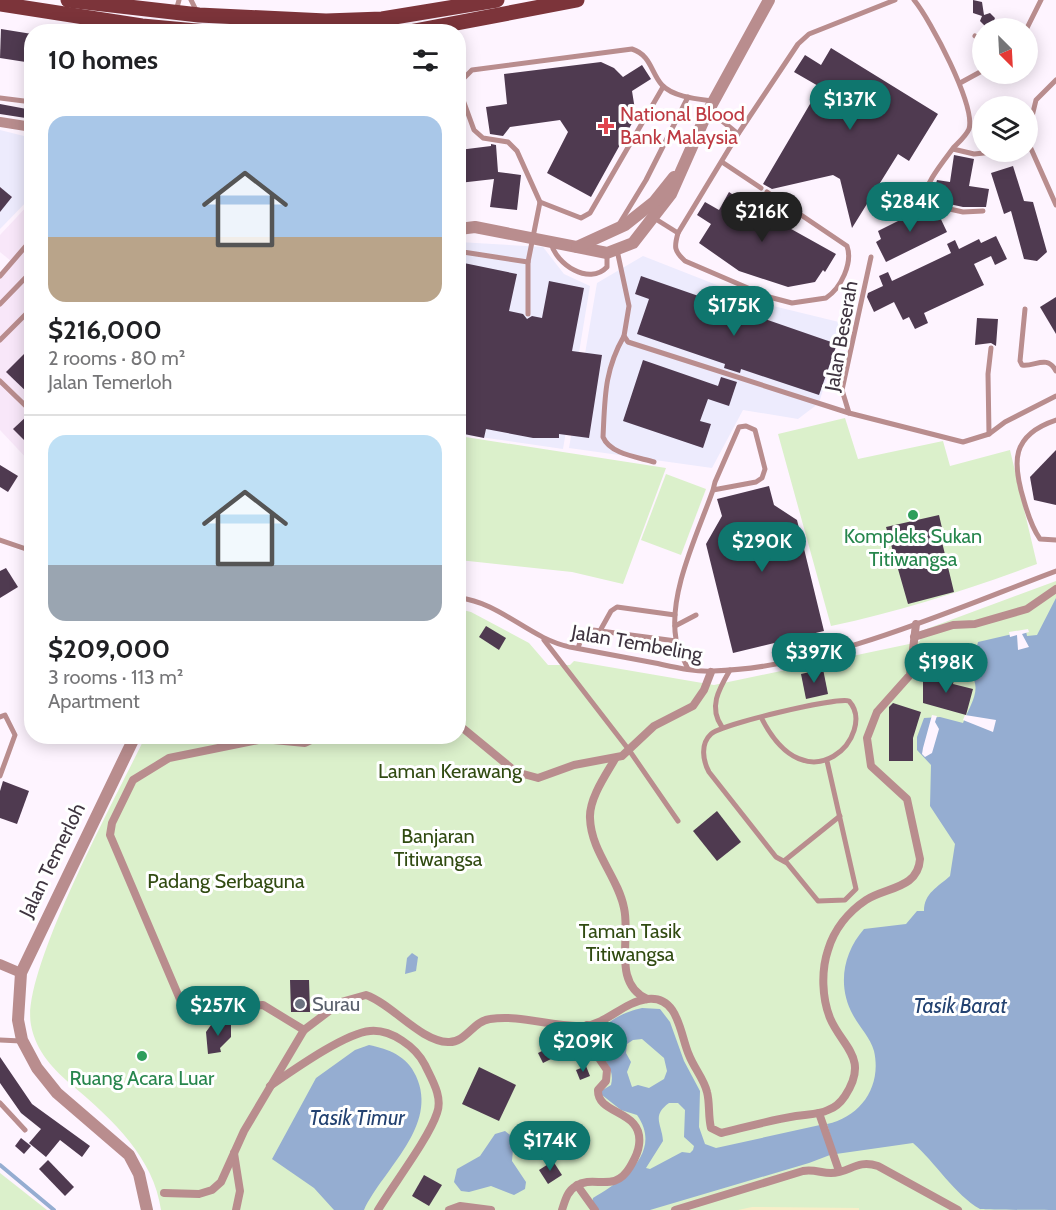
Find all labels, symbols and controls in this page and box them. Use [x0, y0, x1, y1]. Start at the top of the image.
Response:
north arrow [972, 18, 1038, 84]
map controls [972, 18, 1038, 162]
text: 10 homes [48, 44, 158, 76]
icon: filters [409, 44, 442, 77]
pin: $137K [808, 80, 892, 131]
text: $137K [824, 87, 876, 111]
button: layers [972, 96, 1038, 162]
place label: National Blood Bank Malaysia [620, 102, 745, 149]
marker: National Blood Bank Malaysia [597, 117, 615, 135]
icon: home [191, 155, 299, 263]
pin: $284K [868, 182, 952, 233]
text: $284K [880, 189, 940, 213]
pin: $216K [720, 192, 804, 243]
text: $216K [735, 199, 789, 223]
street label: Jalan Beserah [819, 279, 863, 394]
pin: $175K [692, 286, 776, 337]
text: $175K [708, 293, 760, 317]
text: $216,000 [48, 314, 162, 346]
text: 2 rooms · 80 m² [48, 346, 185, 370]
text: Jalan Temerloh [48, 370, 172, 394]
icon: home [191, 474, 299, 582]
marker: Kompleks Sukan Titiwangsa [906, 508, 920, 522]
pin: $290K [720, 522, 804, 573]
place label: Kompleks Sukan Titiwangsa [844, 524, 982, 571]
text: $290K [732, 529, 792, 553]
street label: Jalan Tembeling [569, 619, 705, 667]
text: $209,000 [48, 633, 170, 665]
pin: $397K [772, 633, 856, 684]
text: $397K [786, 640, 842, 664]
pin: $198K [904, 643, 988, 694]
text: $198K [919, 650, 973, 674]
text: 3 rooms · 113 m² [48, 665, 184, 689]
text: Apartment [48, 689, 140, 713]
park label: Laman Kerawang [378, 759, 523, 783]
street label: Jalan Temerloh [14, 799, 90, 922]
park label: Banjaran Titiwangsa [394, 824, 483, 871]
park label: Padang Serbaguna [147, 869, 305, 893]
park label: Taman Tasik Titiwangsa [579, 919, 681, 966]
pin: $257K [176, 986, 260, 1037]
place label: Surau [312, 992, 360, 1016]
text: $257K [190, 993, 246, 1017]
water label: Tasik Barat [913, 993, 1007, 1018]
marker: Surau [293, 997, 307, 1011]
pin: $209K [541, 1022, 625, 1073]
text: $209K [553, 1029, 613, 1053]
marker: Ruang Acara Luar [135, 1049, 149, 1063]
place label: Ruang Acara Luar [70, 1066, 215, 1090]
water label: Tasik Timur [309, 1105, 406, 1130]
pin: $174K [508, 1121, 592, 1172]
text: $174K [523, 1128, 577, 1152]

